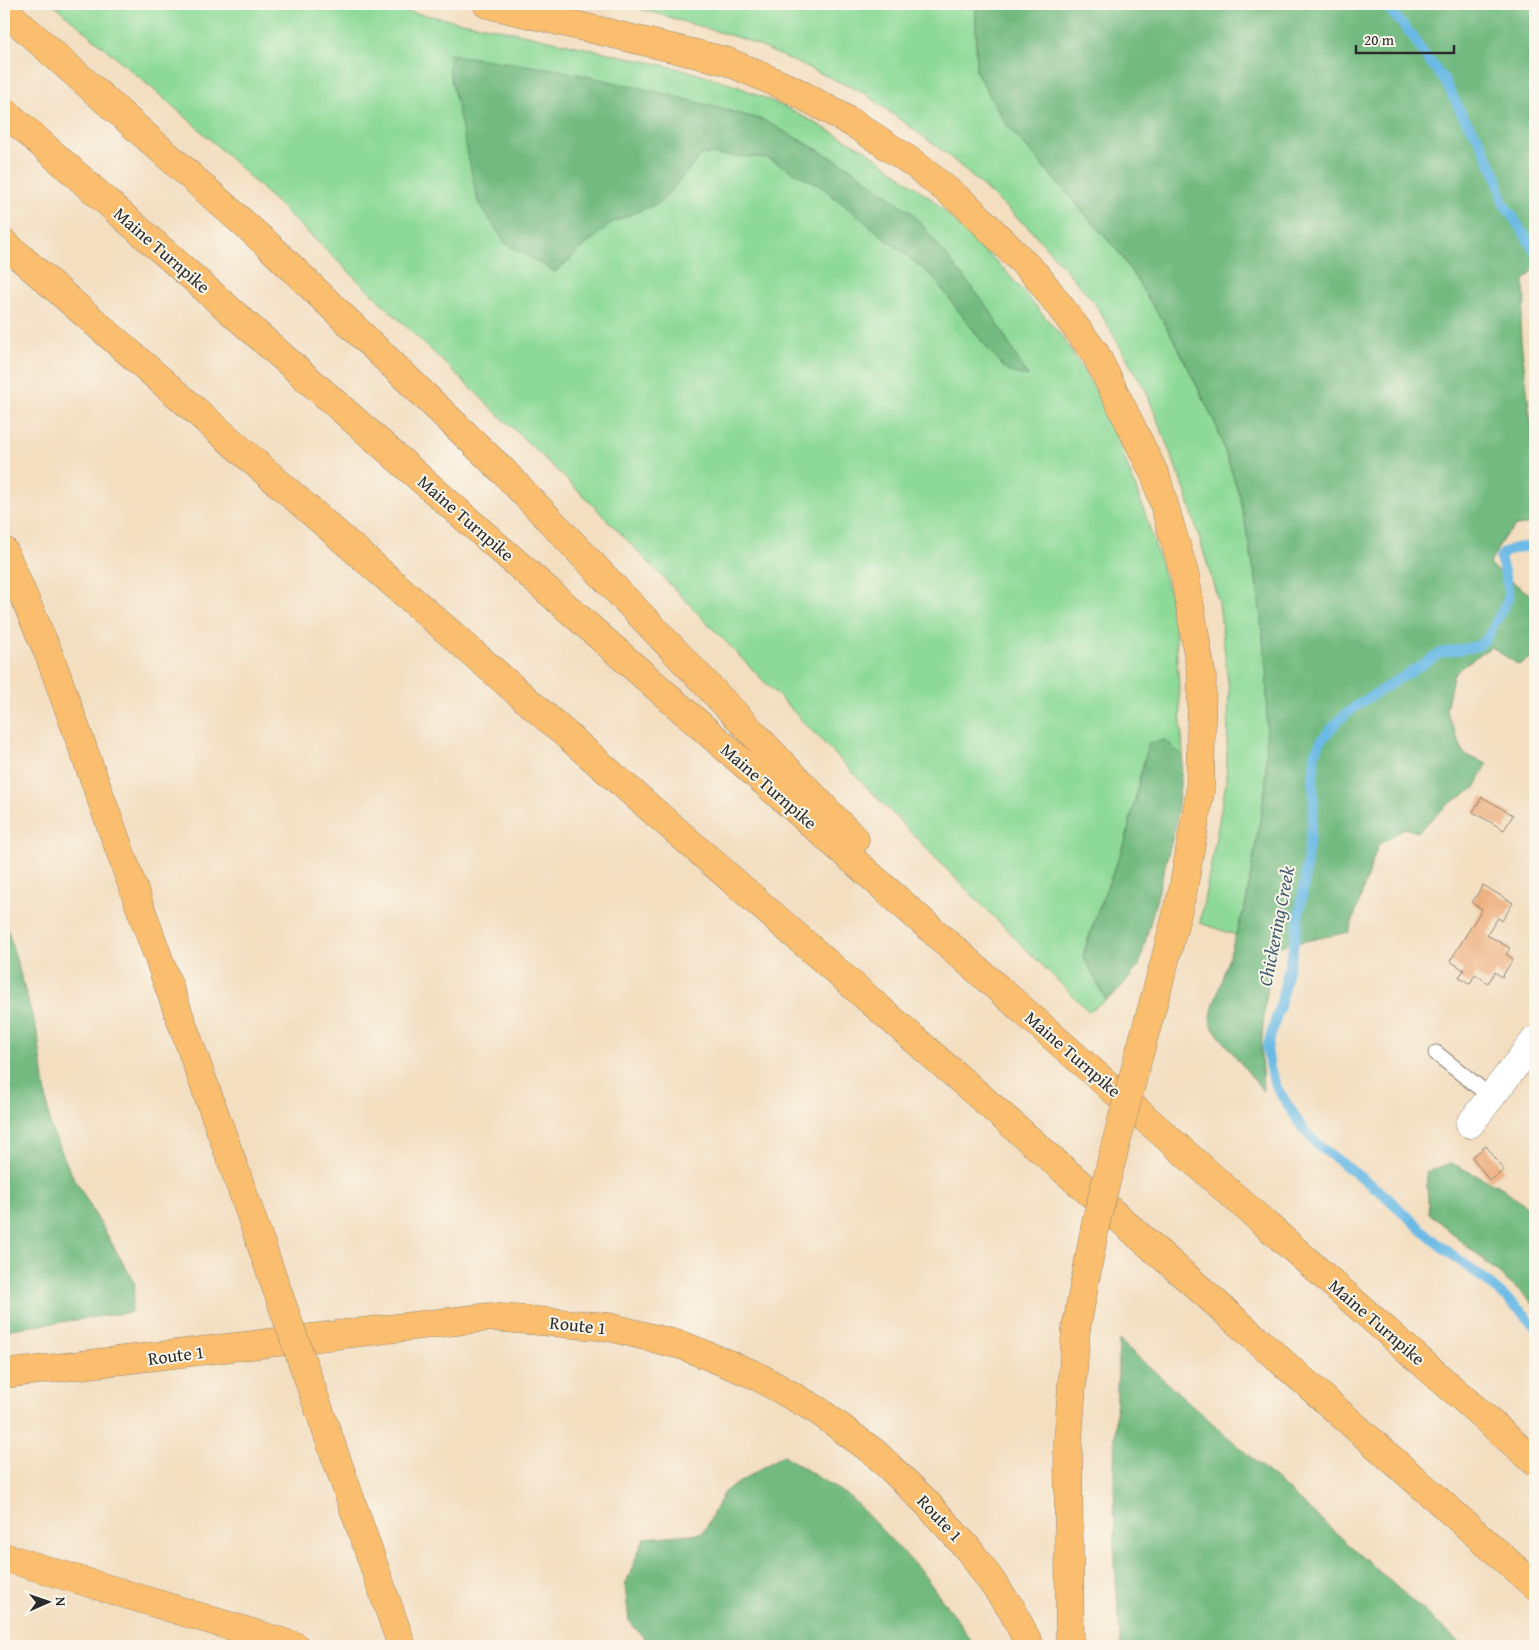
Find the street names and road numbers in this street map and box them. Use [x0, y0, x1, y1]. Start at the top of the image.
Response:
street label: Maine Turnpike [108, 200, 216, 300]
street label: Maine Turnpike [412, 468, 520, 568]
street label: Maine Turnpike [715, 736, 823, 836]
street label: Maine Turnpike [1019, 1004, 1127, 1104]
street label: Maine Turnpike [1323, 1272, 1431, 1372]
street label: Route 1 [548, 1309, 608, 1341]
street label: Route 1 [146, 1338, 206, 1372]
street label: Route 1 [911, 1488, 969, 1548]

